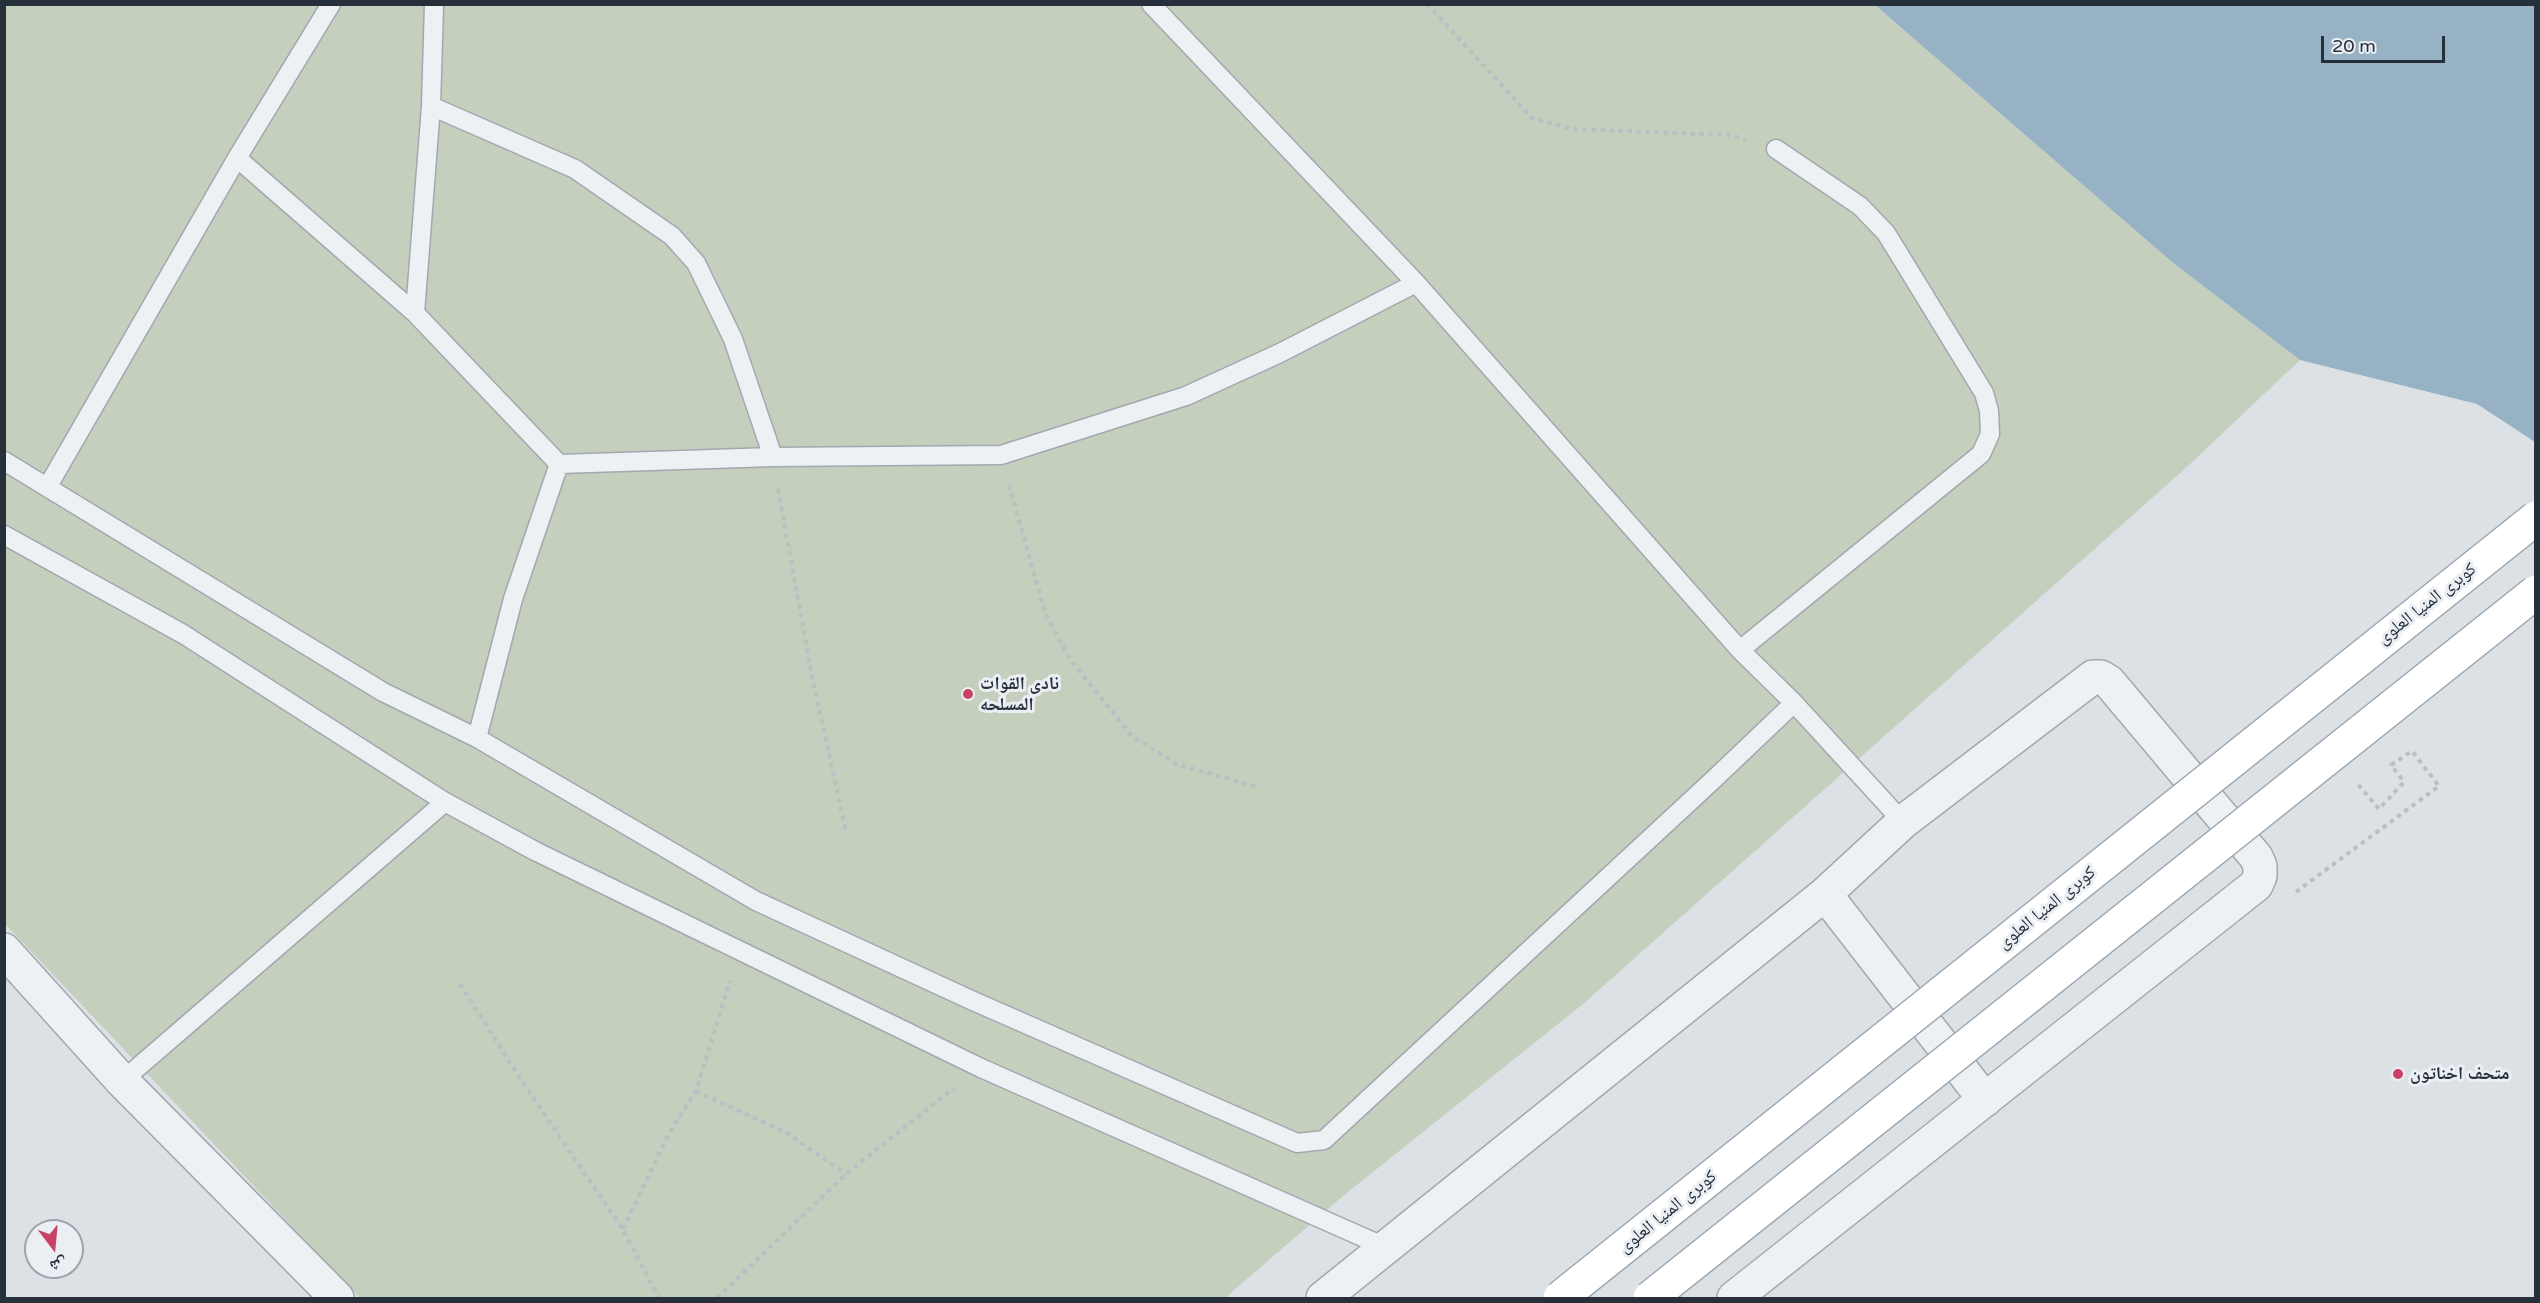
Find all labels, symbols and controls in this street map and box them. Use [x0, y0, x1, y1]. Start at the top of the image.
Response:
scale bar [2324, 24, 2448, 62]
text: 20 m [2332, 35, 2376, 57]
street label: كوبرى المنيا العلوى [2373, 559, 2481, 649]
place label: نادى القوات المسلحه [980, 673, 1059, 716]
marker: نادى القوات المسلحه [961, 687, 975, 701]
street label: كوبرى المنيا العلوى [1994, 862, 2100, 954]
place label: متحف اخناتون [2410, 1063, 2510, 1085]
marker: متحف اخناتون [2391, 1067, 2405, 1081]
street label: كوبرى المنيا العلوى [1615, 1166, 1721, 1258]
north arrow [24, 1219, 84, 1279]
text: ش [47, 1252, 69, 1276]

